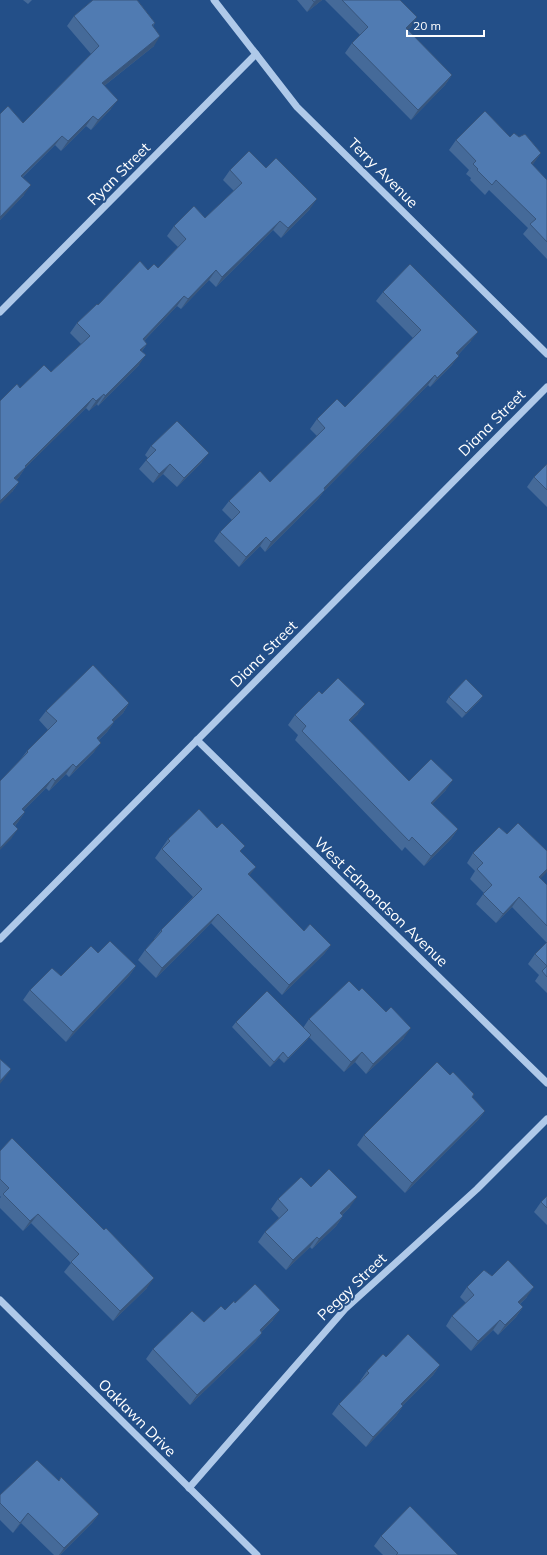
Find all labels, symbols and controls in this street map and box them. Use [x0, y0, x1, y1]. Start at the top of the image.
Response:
scale bar [407, 12, 484, 38]
text: 20 m [413, 18, 441, 33]
street label: Terry Avenue [344, 134, 422, 212]
street label: Ryan Street [83, 138, 154, 209]
street label: Diana Street [454, 385, 529, 460]
street label: Diana Street [226, 616, 301, 691]
street label: West Edmondson Avenue [310, 833, 452, 971]
street label: Peggy Street [313, 1249, 390, 1324]
street label: Oaklawn Drive [94, 1375, 180, 1461]

